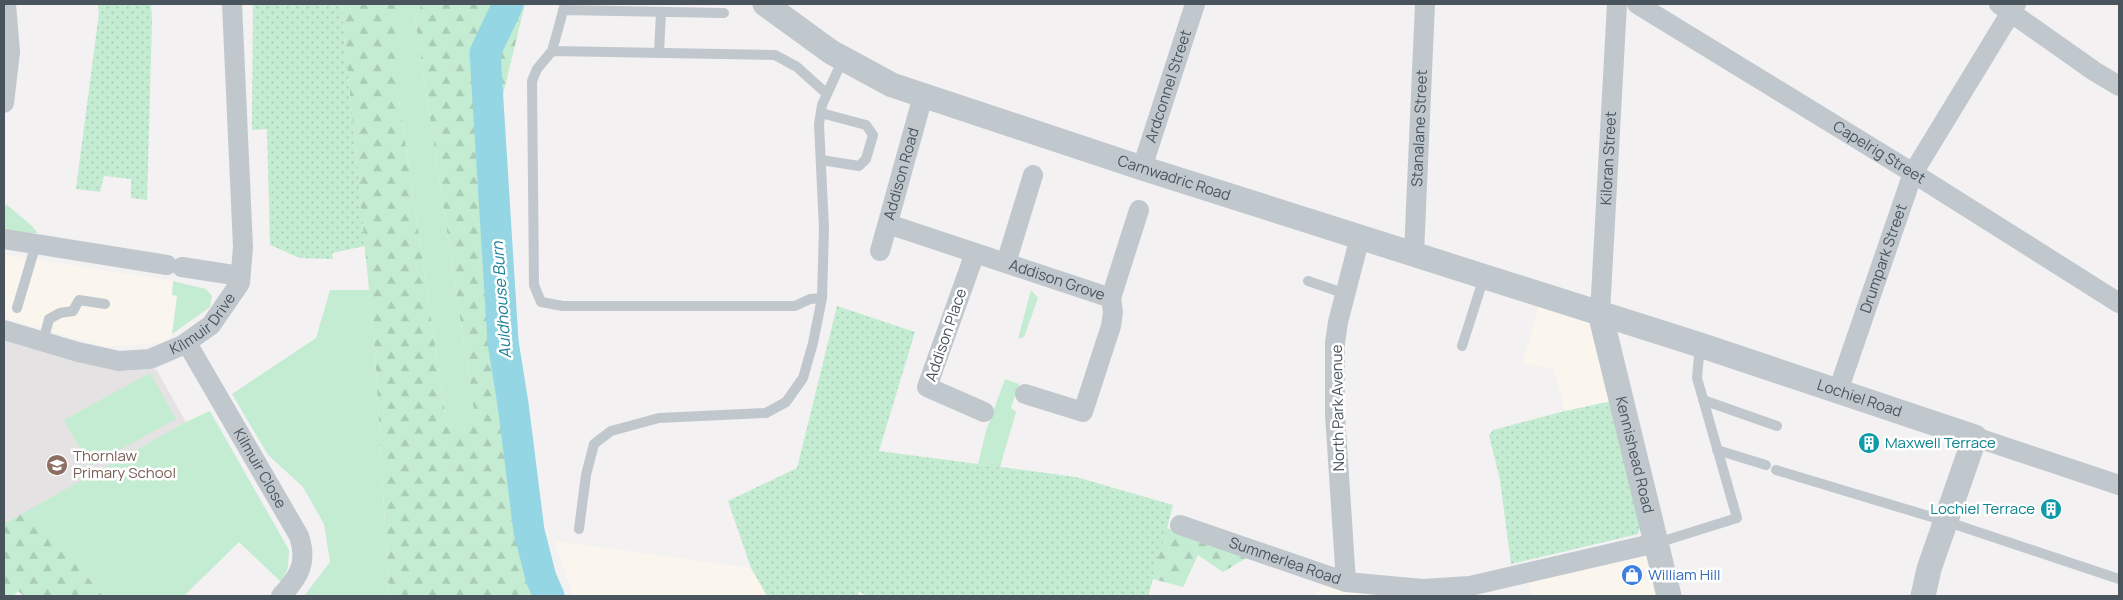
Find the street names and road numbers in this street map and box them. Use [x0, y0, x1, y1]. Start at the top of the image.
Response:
street label: Ardconnel Street [1140, 27, 1196, 145]
street label: Stanalane Street [1406, 69, 1432, 187]
street label: Kiloran Street [1595, 111, 1621, 206]
street label: Capelrig Street [1829, 115, 1930, 188]
street label: Addison Road [878, 125, 924, 222]
street label: Carnwadric Road [1115, 150, 1233, 205]
street label: Drumpark Street [1855, 201, 1912, 316]
street label: Addison Grove [1006, 254, 1108, 305]
street label: Addison Place [920, 285, 971, 384]
street label: Kilmuir Drive [166, 288, 240, 359]
street label: North Park Avenue [1326, 344, 1349, 472]
street label: Lochiel Road [1815, 374, 1905, 422]
street label: Kennishead Road [1611, 394, 1659, 515]
street label: Kilmuir Close [229, 424, 292, 512]
street label: Summerlea Road [1226, 532, 1344, 589]

